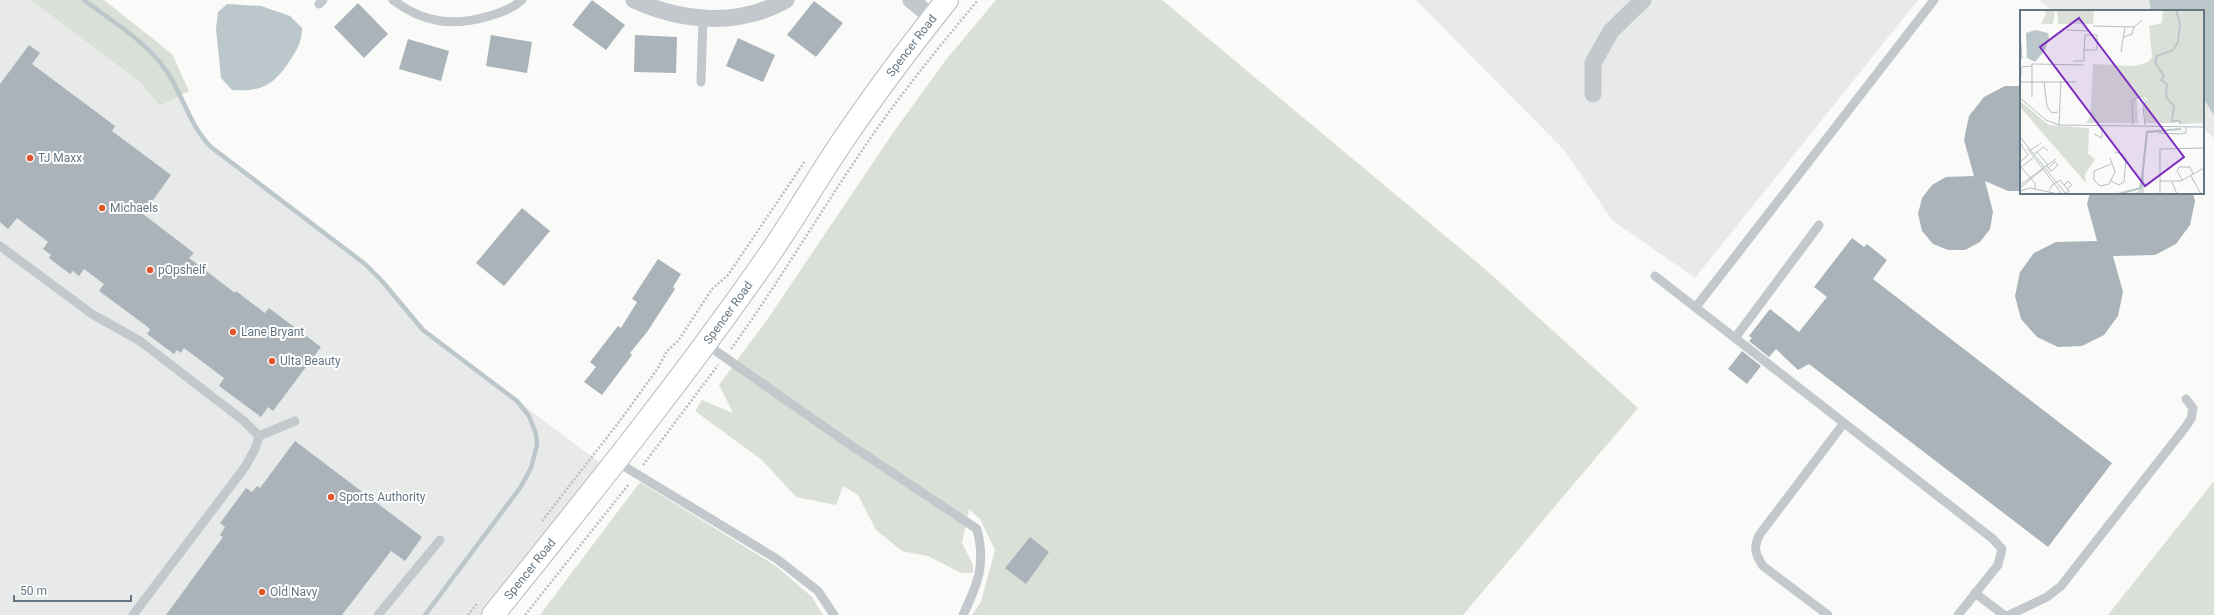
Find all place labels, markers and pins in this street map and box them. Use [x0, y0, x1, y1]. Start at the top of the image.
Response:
place label: TJ Maxx [38, 151, 82, 165]
marker: TJ Maxx [25, 153, 35, 163]
place label: Michaels [110, 201, 158, 215]
marker: Michaels [97, 203, 107, 213]
place label: pOpshelf [158, 263, 207, 277]
marker: pOpshelf [145, 265, 155, 275]
place label: Lane Bryant [241, 325, 304, 339]
marker: Lane Bryant [228, 327, 238, 337]
place label: Ulta Beauty [280, 354, 341, 368]
marker: Ulta Beauty [267, 356, 277, 366]
place label: Sports Authority [339, 490, 426, 504]
marker: Sports Authority [326, 492, 336, 502]
place label: Old Navy [270, 585, 318, 599]
marker: Old Navy [257, 587, 267, 597]

